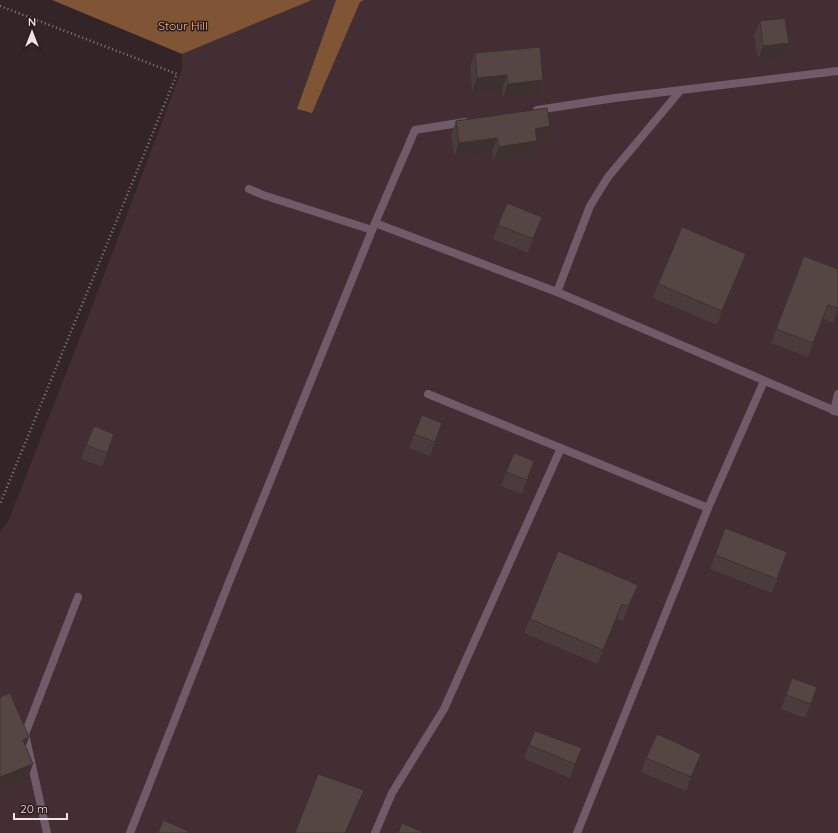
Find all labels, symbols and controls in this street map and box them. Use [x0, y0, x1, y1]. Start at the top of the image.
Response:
north arrow [12, 12, 52, 52]
text: N [28, 15, 36, 29]
park label: Stour Hill [158, 18, 208, 33]
scale bar [14, 795, 67, 821]
text: 20 m [20, 801, 48, 816]

